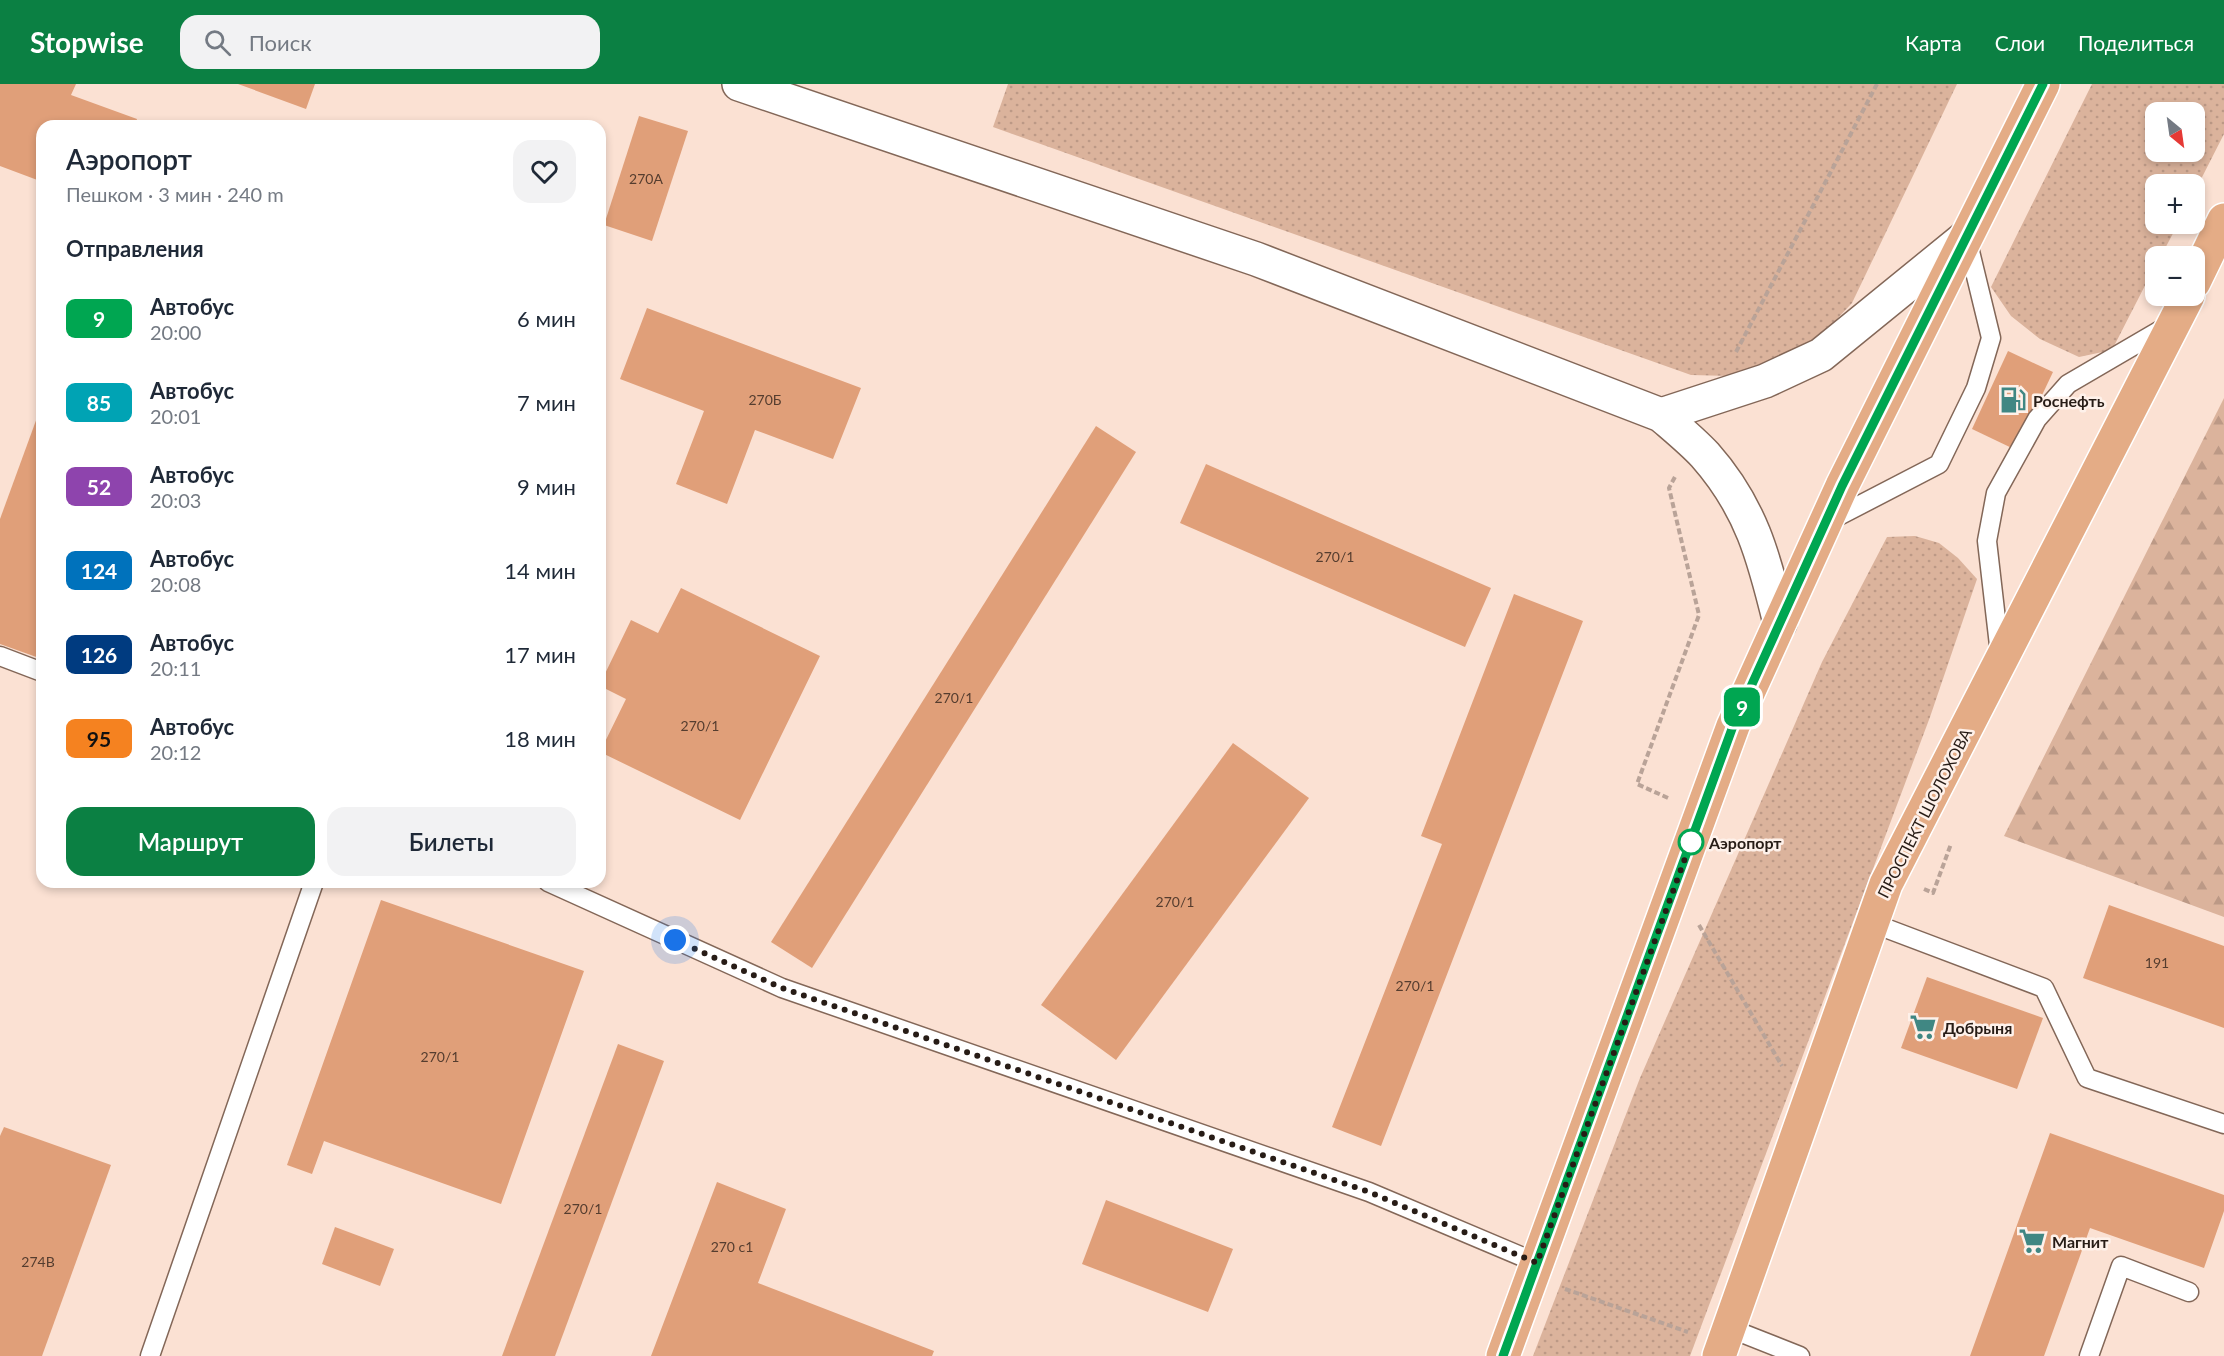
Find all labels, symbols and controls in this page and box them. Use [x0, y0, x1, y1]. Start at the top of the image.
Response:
search box [180, 15, 600, 69]
text: Stopwise [30, 25, 144, 59]
icon: search [201, 26, 234, 59]
text: Поиск [249, 29, 312, 56]
text: Карта [1905, 30, 1962, 55]
text: Слои [1995, 30, 2045, 55]
text: Поделиться [2078, 30, 2194, 55]
north arrow [2145, 102, 2205, 162]
map controls [2145, 102, 2205, 306]
button: heart [513, 140, 576, 203]
text: Аэропорт [66, 142, 192, 176]
house number: 270А [629, 170, 663, 187]
button: + [2145, 174, 2205, 234]
text: Пешком · 3 мин · 240 m [66, 182, 284, 206]
text: Отправления [66, 235, 204, 262]
button: − [2145, 246, 2205, 306]
text: Автобус [150, 293, 234, 320]
text: 6 мин [517, 305, 576, 332]
text: 9 [93, 306, 105, 331]
text: 20:00 [150, 320, 201, 344]
text: Автобус [150, 377, 234, 404]
fuel station icon: Роснефть [1998, 385, 2028, 415]
text: 7 мин [517, 389, 576, 416]
text: 85 [87, 390, 111, 415]
house number: 270Б [748, 391, 782, 408]
place label: Роснефть [2033, 391, 2105, 410]
text: 20:01 [150, 404, 201, 428]
text: Автобус [150, 461, 234, 488]
text: 9 мин [517, 473, 576, 500]
text: 52 [87, 474, 111, 499]
text: 20:03 [150, 488, 201, 512]
text: Автобус [150, 545, 234, 572]
house number: 270/1 [1316, 548, 1354, 565]
text: 14 мин [504, 557, 576, 584]
text: 124 [81, 558, 117, 583]
text: 20:08 [150, 572, 201, 596]
text: Автобус [150, 629, 234, 656]
text: 17 мин [504, 641, 576, 668]
text: 126 [81, 642, 117, 667]
text: 20:11 [150, 656, 201, 680]
line badge: 9 [1722, 688, 1762, 726]
house number: 270/1 [935, 689, 973, 706]
text: 9 [1736, 695, 1748, 720]
text: Автобус [150, 713, 234, 740]
house number: 270/1 [681, 717, 719, 734]
text: 18 мин [504, 725, 576, 752]
street label: ПРОСПЕКТ ШОЛОХОВА [1873, 725, 1975, 901]
text: 95 [87, 726, 111, 751]
text: 20:12 [150, 740, 201, 764]
button: Маршрут [66, 807, 315, 876]
button: Билеты [327, 807, 576, 876]
marker: Аэропорт [1678, 829, 1704, 855]
place label: Аэропорт [1708, 833, 1782, 852]
house number: 270/1 [1156, 893, 1194, 910]
your location [660, 925, 690, 955]
house number: 191 [2145, 954, 2169, 971]
house number: 270/1 [1396, 977, 1434, 994]
supermarket icon: Добрыня [1908, 1012, 1938, 1042]
place label: Добрыня [1943, 1018, 2012, 1037]
house number: 270/1 [421, 1048, 459, 1065]
house number: 270/1 [564, 1200, 602, 1217]
supermarket icon: Магнит [2017, 1226, 2047, 1256]
place label: Магнит [2052, 1232, 2109, 1251]
house number: 270 с1 [711, 1238, 753, 1255]
house number: 274В [21, 1253, 55, 1270]

